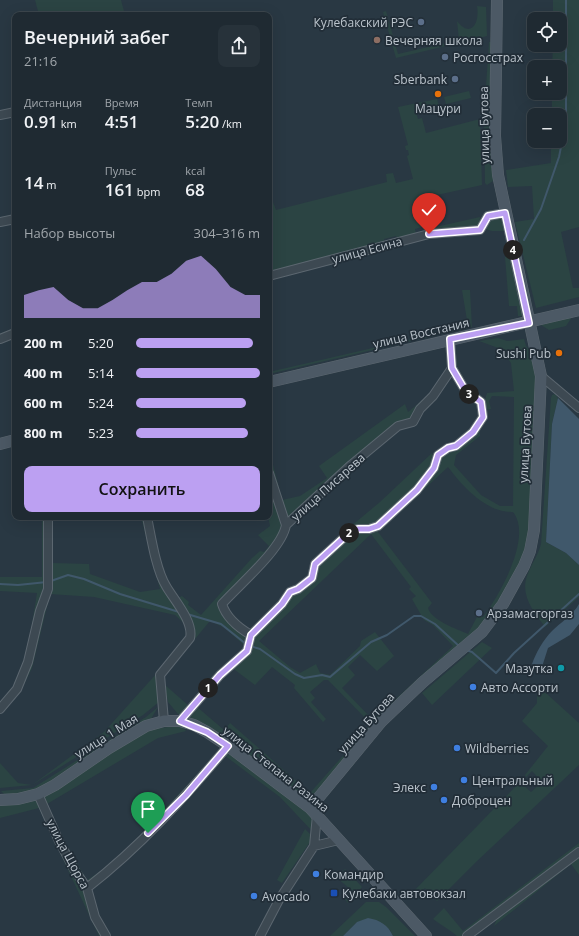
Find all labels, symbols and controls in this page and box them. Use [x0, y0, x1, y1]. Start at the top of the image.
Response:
map controls [527, 12, 567, 148]
button: locate [527, 12, 567, 52]
place label: Кулебакский РЭС [313, 14, 413, 31]
marker: Кулебакский РЭС [416, 17, 426, 27]
text: Вечерний забег [24, 25, 169, 49]
button: share [218, 25, 260, 67]
place label: Вечерняя школа [385, 32, 482, 49]
marker: Вечерняя школа [372, 35, 382, 45]
place label: Росгосстрах [453, 49, 524, 66]
text: 21:16 [24, 52, 57, 70]
marker: Росгосстрах [440, 52, 450, 62]
button: + [527, 60, 567, 100]
place label: Sberbank [394, 71, 448, 88]
marker: Sberbank [450, 74, 460, 84]
street label: улица Бутова [475, 86, 493, 164]
marker: Мацури [433, 89, 443, 99]
text: Дистанция [24, 95, 82, 110]
text: Время [105, 95, 139, 110]
text: Темп [185, 95, 212, 110]
place label: Мацури [415, 100, 461, 117]
button: − [527, 108, 567, 148]
text: 0.91 [24, 110, 58, 133]
text: 4:51 [105, 110, 138, 133]
text: 5:20 [185, 110, 219, 133]
text: km [58, 116, 77, 131]
text: /km [219, 116, 242, 131]
text: Пульс [105, 163, 136, 178]
text: kcal [185, 163, 205, 178]
text: 14 [24, 171, 43, 194]
text: m [43, 177, 57, 192]
text: 161 [105, 178, 134, 201]
text: 68 [185, 178, 205, 201]
text: bpm [134, 184, 160, 199]
pin [412, 193, 446, 234]
icon: check [418, 199, 440, 221]
text: Набор высоты [24, 224, 115, 242]
text: 304–316 m [193, 224, 260, 242]
street label: улица Есина [330, 232, 404, 268]
pin: 4 [503, 240, 523, 260]
text: 4 [510, 242, 516, 257]
street label: улица Восстания [371, 314, 471, 352]
text: 200 m [24, 334, 62, 352]
text: 5:20 [88, 334, 114, 352]
place label: Sushi Pub [496, 345, 551, 362]
marker: Sushi Pub [554, 348, 564, 358]
text: 400 m [24, 364, 62, 382]
text: 5:14 [88, 364, 114, 382]
pin: 3 [459, 384, 479, 404]
text: 3 [466, 386, 472, 401]
text: 600 m [24, 394, 62, 412]
text: 5:24 [88, 394, 114, 412]
street label: улица Бутова [514, 405, 536, 483]
text: 800 m [24, 424, 62, 442]
text: 5:23 [88, 424, 114, 442]
street label: улица Писарева [287, 449, 369, 525]
button: Сохранить [24, 466, 260, 512]
pin: 2 [339, 523, 359, 543]
text: 2 [346, 525, 352, 540]
place label: Арзамасгоргаз [487, 605, 573, 622]
marker: Арзамасгоргаз [474, 608, 484, 618]
place label: Мазутка [505, 660, 553, 677]
marker: Мазутка [556, 663, 566, 673]
pin: 1 [198, 678, 218, 698]
place label: Авто Ассорти [481, 679, 558, 696]
text: 1 [205, 680, 211, 695]
marker: Авто Ассорти [468, 682, 478, 692]
street label: улица Бутова [334, 688, 398, 758]
street label: улица 1 Мая [71, 710, 141, 762]
street label: улица Степана Разина [219, 722, 333, 816]
place label: Wildberries [465, 740, 529, 757]
marker: Wildberries [452, 743, 462, 753]
place label: Центральный [472, 772, 553, 789]
marker: Центральный [459, 775, 469, 785]
place label: Элекс [393, 779, 426, 796]
marker: Элекс [429, 782, 439, 792]
pin [131, 792, 165, 833]
place label: Доброцен [452, 792, 511, 809]
marker: Доброцен [439, 795, 449, 805]
icon: arrive [137, 798, 159, 820]
street label: улица Щорса [42, 816, 94, 892]
place label: Командир [324, 866, 383, 883]
marker: Командир [311, 869, 321, 879]
place label: Кулебаки автовокзал [342, 885, 466, 902]
place label: Avocado [262, 888, 310, 905]
marker: Кулебаки автовокзал [329, 888, 339, 898]
marker: Avocado [249, 891, 259, 901]

